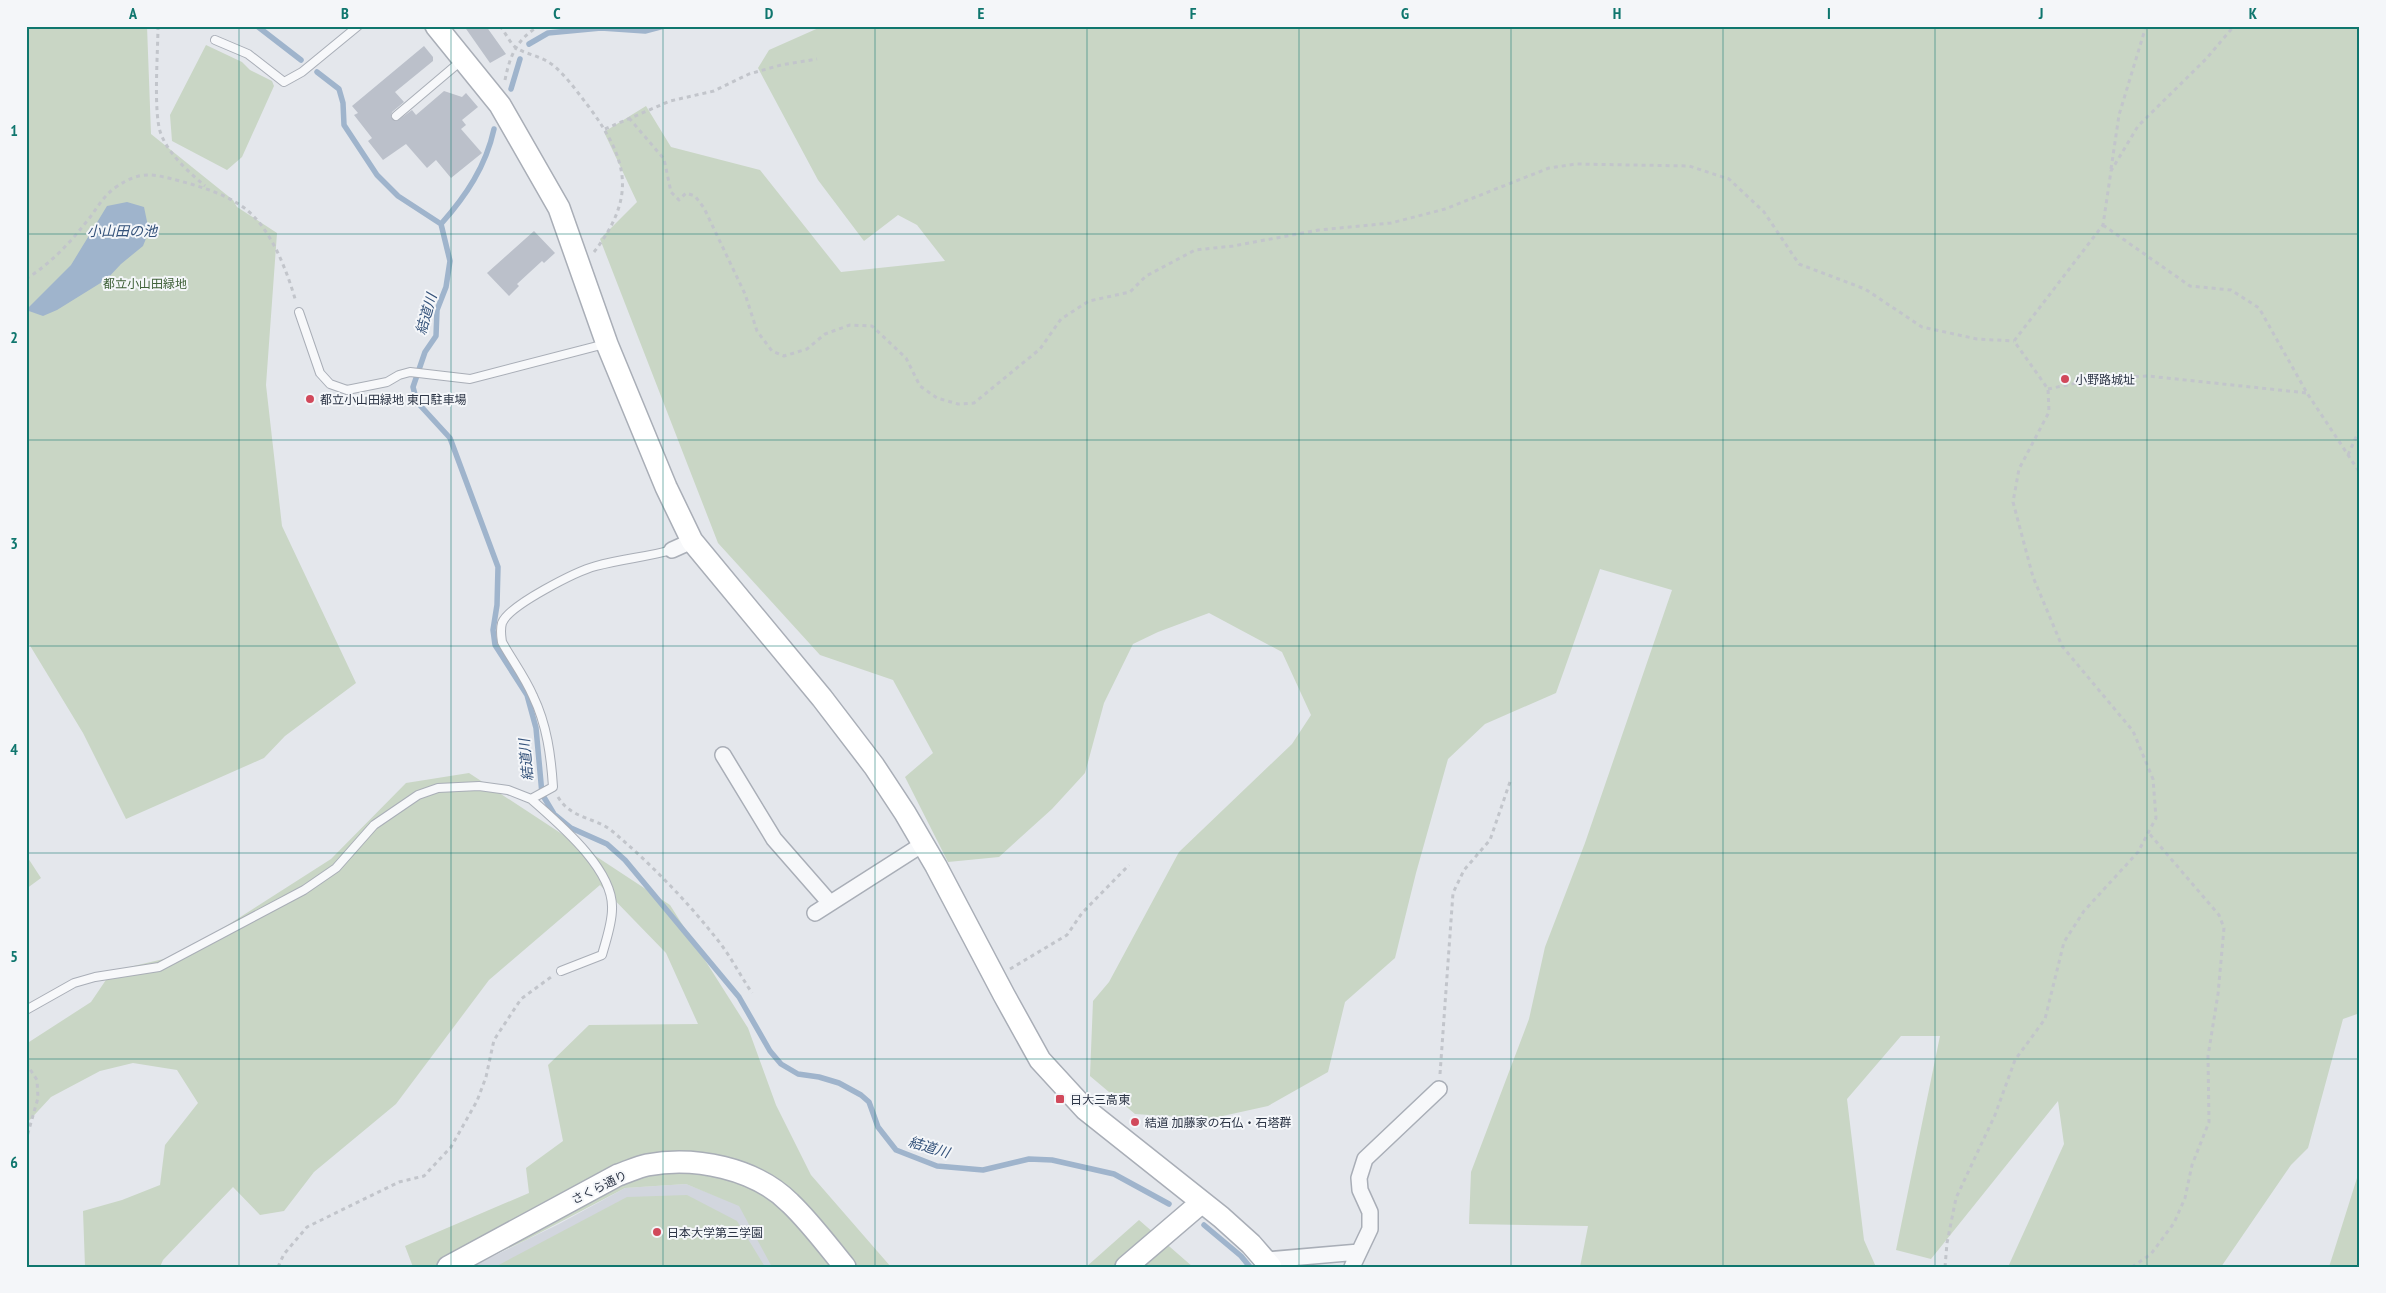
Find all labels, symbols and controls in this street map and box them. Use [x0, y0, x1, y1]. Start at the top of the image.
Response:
text: A [128, 3, 138, 23]
text: B [341, 3, 349, 23]
text: C [553, 3, 561, 23]
text: D [765, 3, 774, 23]
text: E [978, 3, 985, 23]
text: F [1190, 3, 1197, 23]
text: G [1401, 3, 1409, 23]
text: H [1613, 3, 1621, 23]
text: I [1827, 3, 1831, 23]
text: J [2038, 3, 2043, 23]
text: K [2249, 3, 2258, 23]
text: 1 [10, 120, 18, 140]
water label: 小山田の池 [87, 222, 159, 240]
park label: 都立小山田緑地 [103, 276, 187, 291]
water label: 結道川 [412, 289, 441, 337]
text: 2 [10, 327, 18, 347]
place label: 小野路城址 [2075, 372, 2135, 387]
marker: 小野路城址 [2059, 373, 2071, 385]
place label: 都立小山田緑地 東口駐車場 [320, 392, 467, 407]
marker: 都立小山田緑地 東口駐車場 [304, 393, 316, 405]
text: 3 [10, 533, 18, 553]
water label: 結道川 [515, 736, 537, 782]
text: 4 [10, 739, 18, 759]
text: 5 [10, 946, 18, 966]
place label: 日大三高東 [1070, 1092, 1130, 1107]
marker: 日大三高東 [1054, 1093, 1066, 1105]
place label: 結道 加藤家の石仏・石塔群 [1145, 1115, 1292, 1130]
marker: 結道 加藤家の石仏・石塔群 [1129, 1116, 1141, 1128]
water label: 結道川 [906, 1132, 954, 1162]
text: 6 [10, 1152, 18, 1172]
street label: さくら通り [569, 1167, 629, 1207]
place label: 日本大学第三学園 [667, 1225, 763, 1240]
marker: 日本大学第三学園 [651, 1226, 663, 1238]

